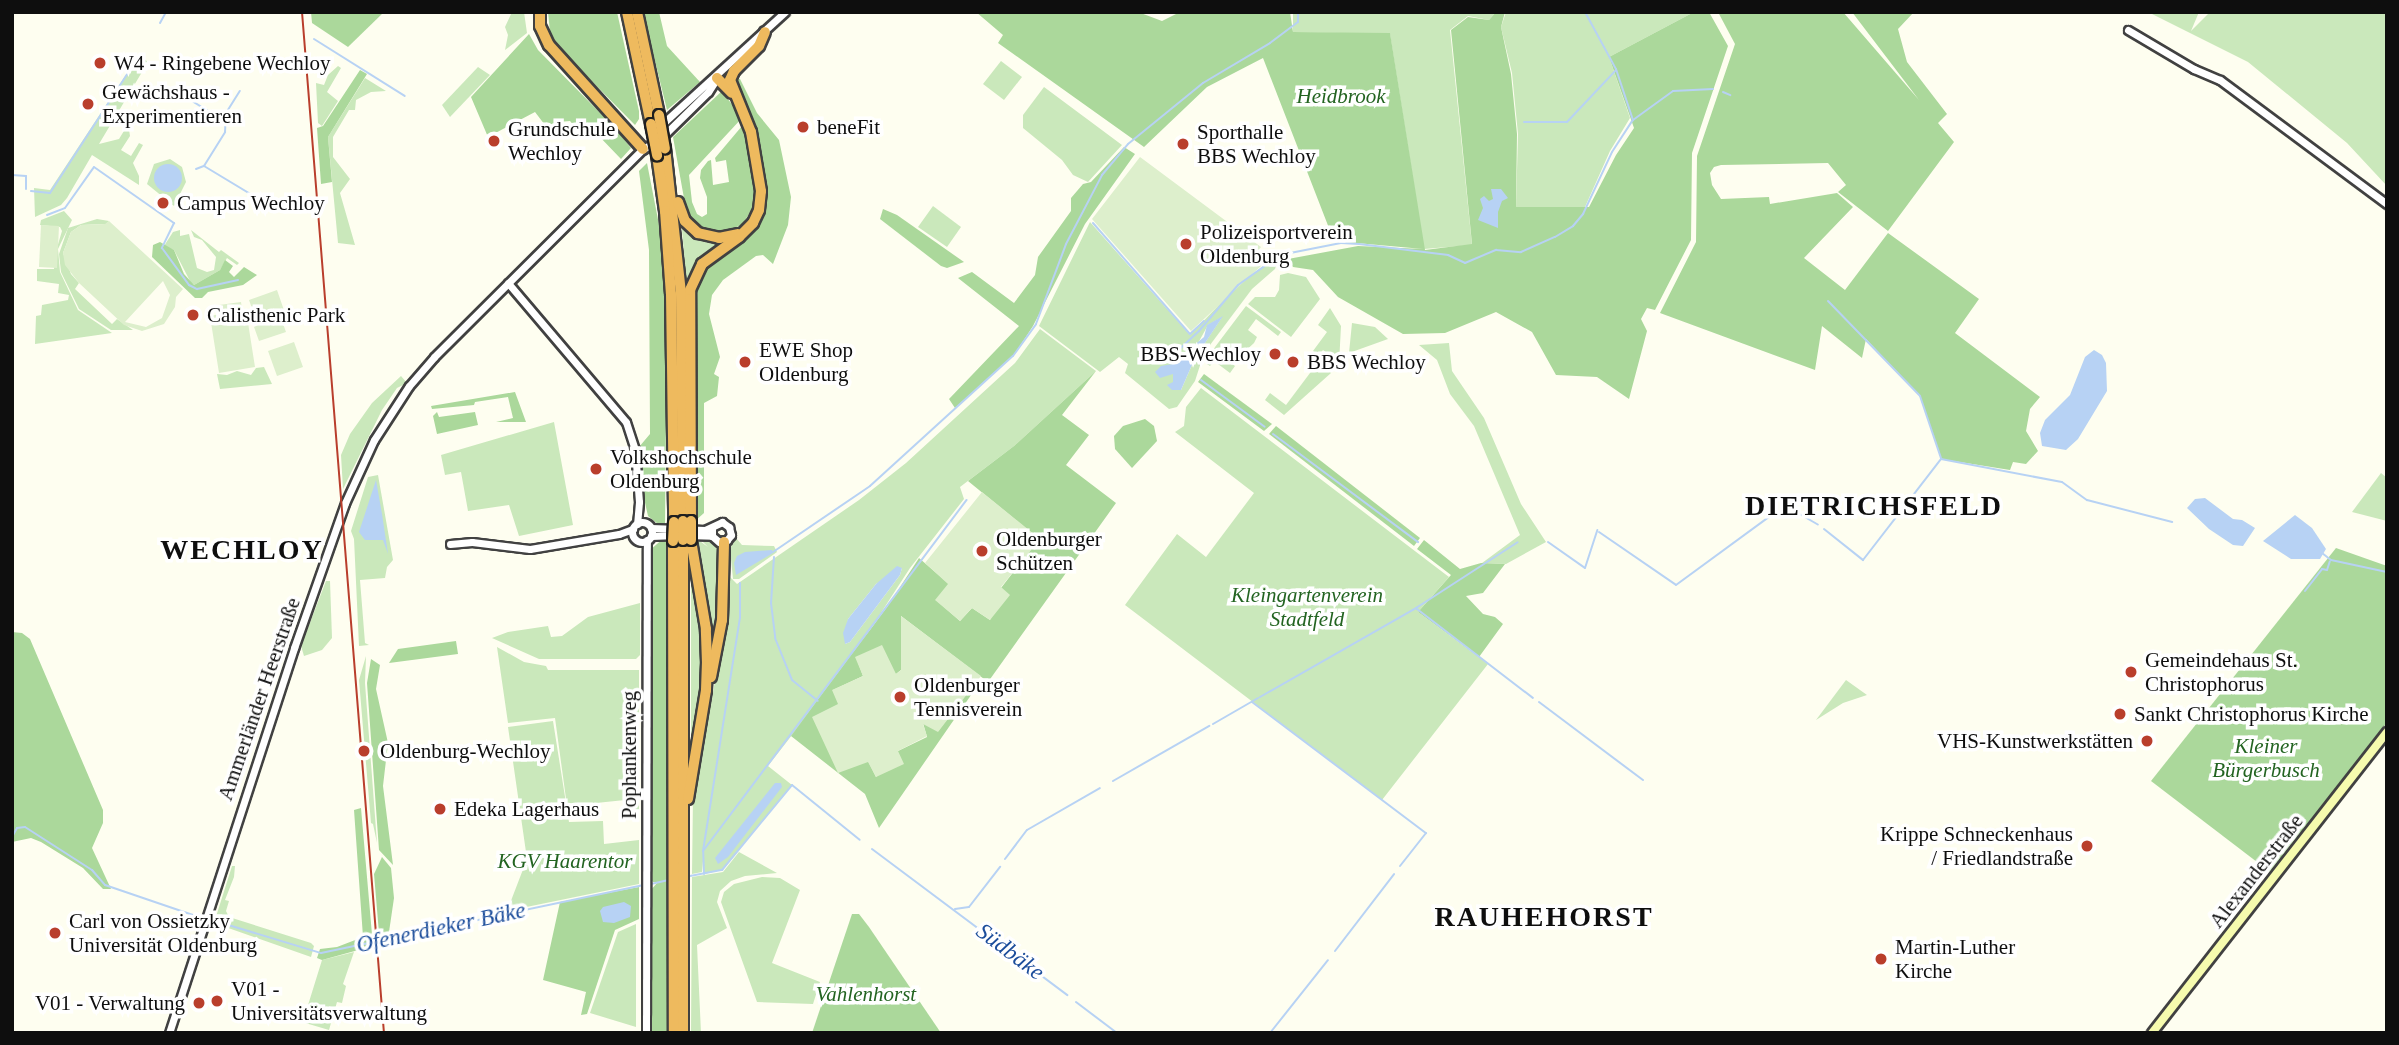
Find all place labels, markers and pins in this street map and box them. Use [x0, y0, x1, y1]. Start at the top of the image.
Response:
place label: W4 - Ringebene Wechloy [114, 50, 331, 76]
marker: W4 - Ringebene Wechloy [92, 55, 108, 71]
place label: Gewächshaus - Experimentieren [102, 79, 242, 129]
marker: Gewächshaus - Experimentieren [80, 96, 96, 112]
place label: beneFit [817, 114, 880, 140]
place label: Grundschule Wechloy [508, 116, 615, 166]
marker: beneFit [795, 119, 811, 135]
place label: Sporthalle BBS Wechloy [1197, 119, 1316, 169]
marker: Grundschule Wechloy [486, 133, 502, 149]
marker: Sporthalle BBS Wechloy [1175, 136, 1191, 152]
place label: Campus Wechloy [177, 190, 325, 216]
marker: Campus Wechloy [155, 195, 171, 211]
place label: Polizeisportverein Oldenburg [1200, 219, 1353, 269]
marker: Polizeisportverein Oldenburg [1178, 236, 1194, 252]
place label: Calisthenic Park [207, 302, 345, 328]
marker: Calisthenic Park [185, 307, 201, 323]
place label: EWE Shop Oldenburg [759, 337, 853, 387]
place label: BBS-Wechloy [1140, 341, 1261, 367]
marker: BBS-Wechloy [1267, 346, 1283, 362]
place label: BBS Wechloy [1307, 349, 1426, 375]
marker: EWE Shop Oldenburg [737, 354, 753, 370]
marker: BBS Wechloy [1285, 354, 1301, 370]
place label: Volkshochschule Oldenburg [610, 444, 752, 494]
marker: Volkshochschule Oldenburg [588, 461, 604, 477]
place label: Oldenburger Schützen [996, 526, 1102, 576]
marker: Oldenburger Schützen [974, 543, 990, 559]
place label: Gemeindehaus St. Christophorus [2145, 647, 2298, 697]
marker: Gemeindehaus St. Christophorus [2123, 664, 2139, 680]
place label: Oldenburger Tennisverein [914, 672, 1022, 722]
marker: Oldenburger Tennisverein [892, 689, 908, 705]
place label: Sankt Christophorus Kirche [2134, 701, 2368, 727]
marker: Sankt Christophorus Kirche [2112, 706, 2128, 722]
place label: VHS-Kunstwerkstätten [1937, 728, 2133, 754]
marker: VHS-Kunstwerkstätten [2139, 733, 2155, 749]
place label: Oldenburg-Wechloy [380, 738, 551, 764]
marker: Oldenburg-Wechloy [354, 741, 374, 761]
place label: Edeka Lagerhaus [454, 796, 599, 822]
marker: Edeka Lagerhaus [432, 801, 448, 817]
place label: Krippe Schneckenhaus / Friedlandstraße [1880, 821, 2073, 871]
marker: Krippe Schneckenhaus / Friedlandstraße [2079, 838, 2095, 854]
place label: Carl von Ossietzky Universität Oldenburg [69, 908, 257, 958]
marker: Carl von Ossietzky Universität Oldenburg [47, 925, 63, 941]
place label: Martin-Luther Kirche [1895, 934, 2015, 984]
marker: Martin-Luther Kirche [1873, 951, 1889, 967]
place label: V01 - Universitätsverwaltung [231, 976, 427, 1026]
place label: V01 - Verwaltung [35, 990, 185, 1016]
marker: V01 - Universitätsverwaltung [209, 993, 225, 1009]
marker: V01 - Verwaltung [191, 995, 207, 1011]

